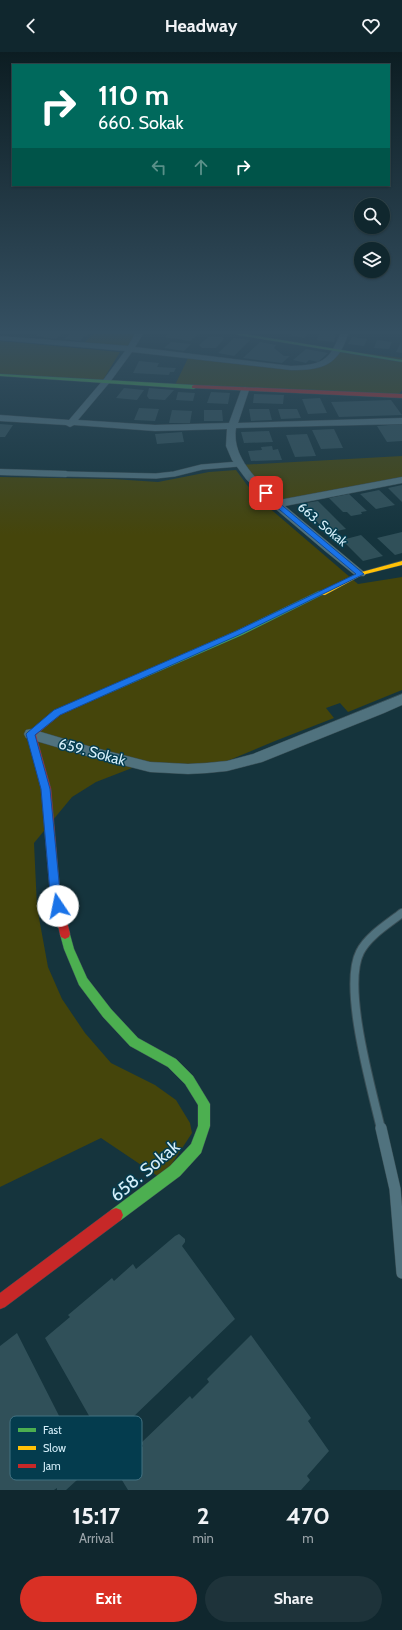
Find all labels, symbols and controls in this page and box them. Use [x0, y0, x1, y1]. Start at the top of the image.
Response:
icon: back [20, 15, 42, 37]
text: Headway [165, 15, 237, 37]
icon: heart [360, 15, 382, 37]
text: 110 m [98, 78, 169, 112]
icon: right [32, 80, 84, 132]
text: 660. Sokak [98, 112, 184, 134]
icon: left [148, 156, 170, 178]
icon: ahead [190, 156, 212, 178]
icon: right [232, 156, 254, 178]
map controls [354, 198, 390, 278]
button: search [354, 198, 390, 234]
button: layers [354, 242, 390, 278]
pin [249, 476, 283, 510]
icon: arrive [255, 482, 277, 504]
street label: 663. Sokak [295, 499, 351, 550]
street label: 659. Sokak [56, 734, 128, 770]
position arrow [37, 885, 79, 927]
street label: 658. Sokak [106, 1135, 185, 1206]
legend [10, 1416, 142, 1480]
text: Fast [43, 1423, 62, 1437]
text: Slow [43, 1441, 66, 1455]
text: Jam [42, 1459, 61, 1473]
text: 15:17 [72, 1501, 120, 1530]
text: 2 [197, 1501, 209, 1530]
text: 470 [286, 1501, 330, 1530]
text: Arrival [79, 1530, 114, 1546]
text: min [192, 1530, 214, 1546]
text: m [302, 1530, 314, 1546]
button: Exit [20, 1576, 197, 1622]
button: Share [205, 1576, 382, 1622]

